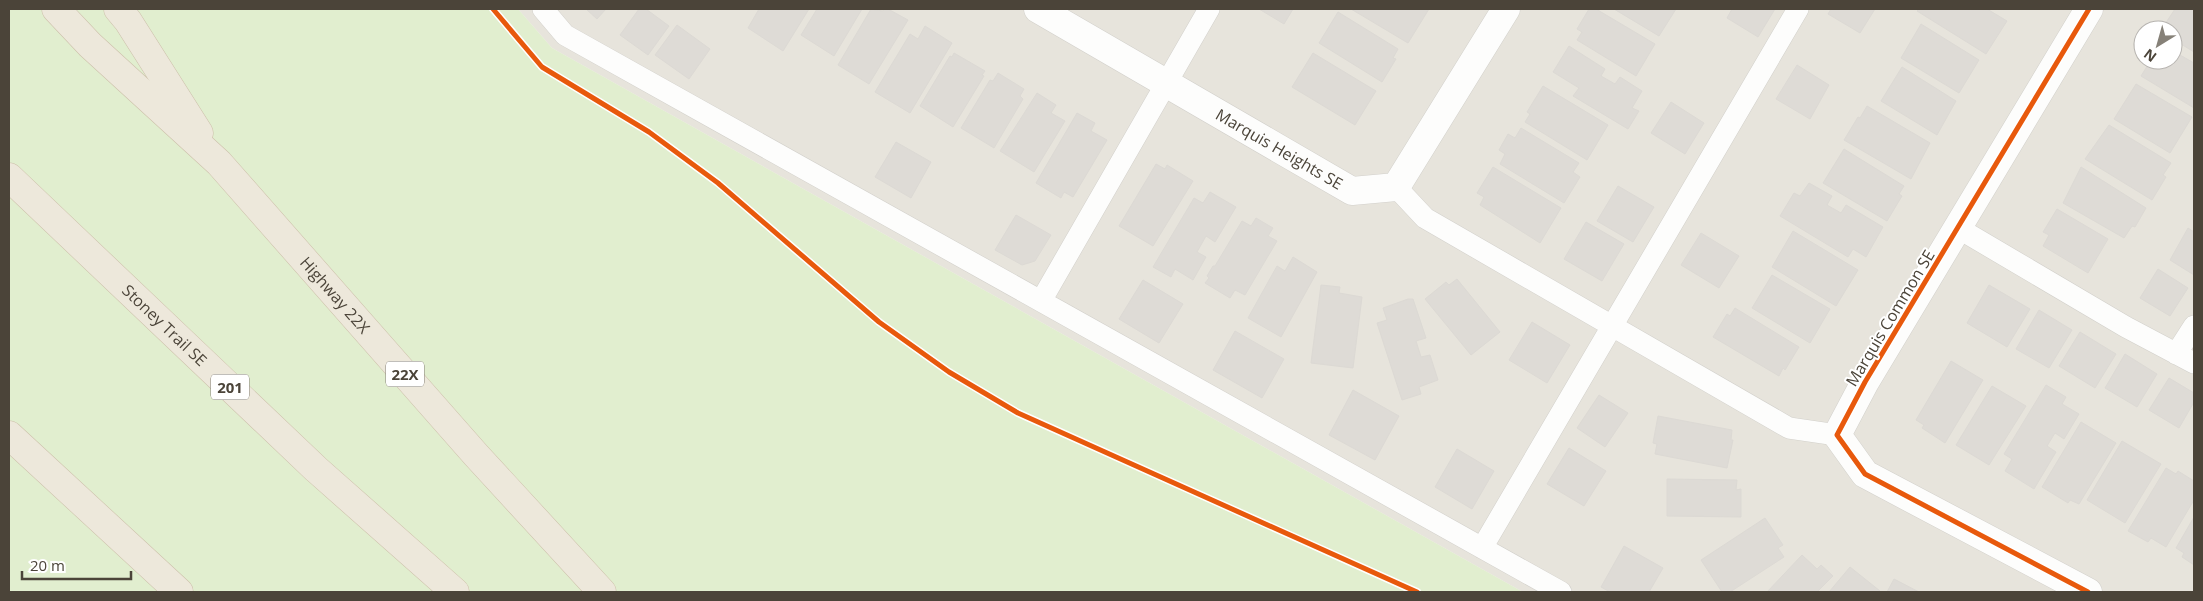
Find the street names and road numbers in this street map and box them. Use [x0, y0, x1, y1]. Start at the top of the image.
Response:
street label: Marquis Heights SE [1212, 103, 1347, 194]
street label: Marquis Common SE [1840, 246, 1940, 390]
street label: Highway 22X [295, 252, 375, 338]
street label: Stoney Trail SE [118, 280, 212, 371]
road number: 22X [386, 362, 424, 386]
road number: 201 [211, 374, 249, 400]

